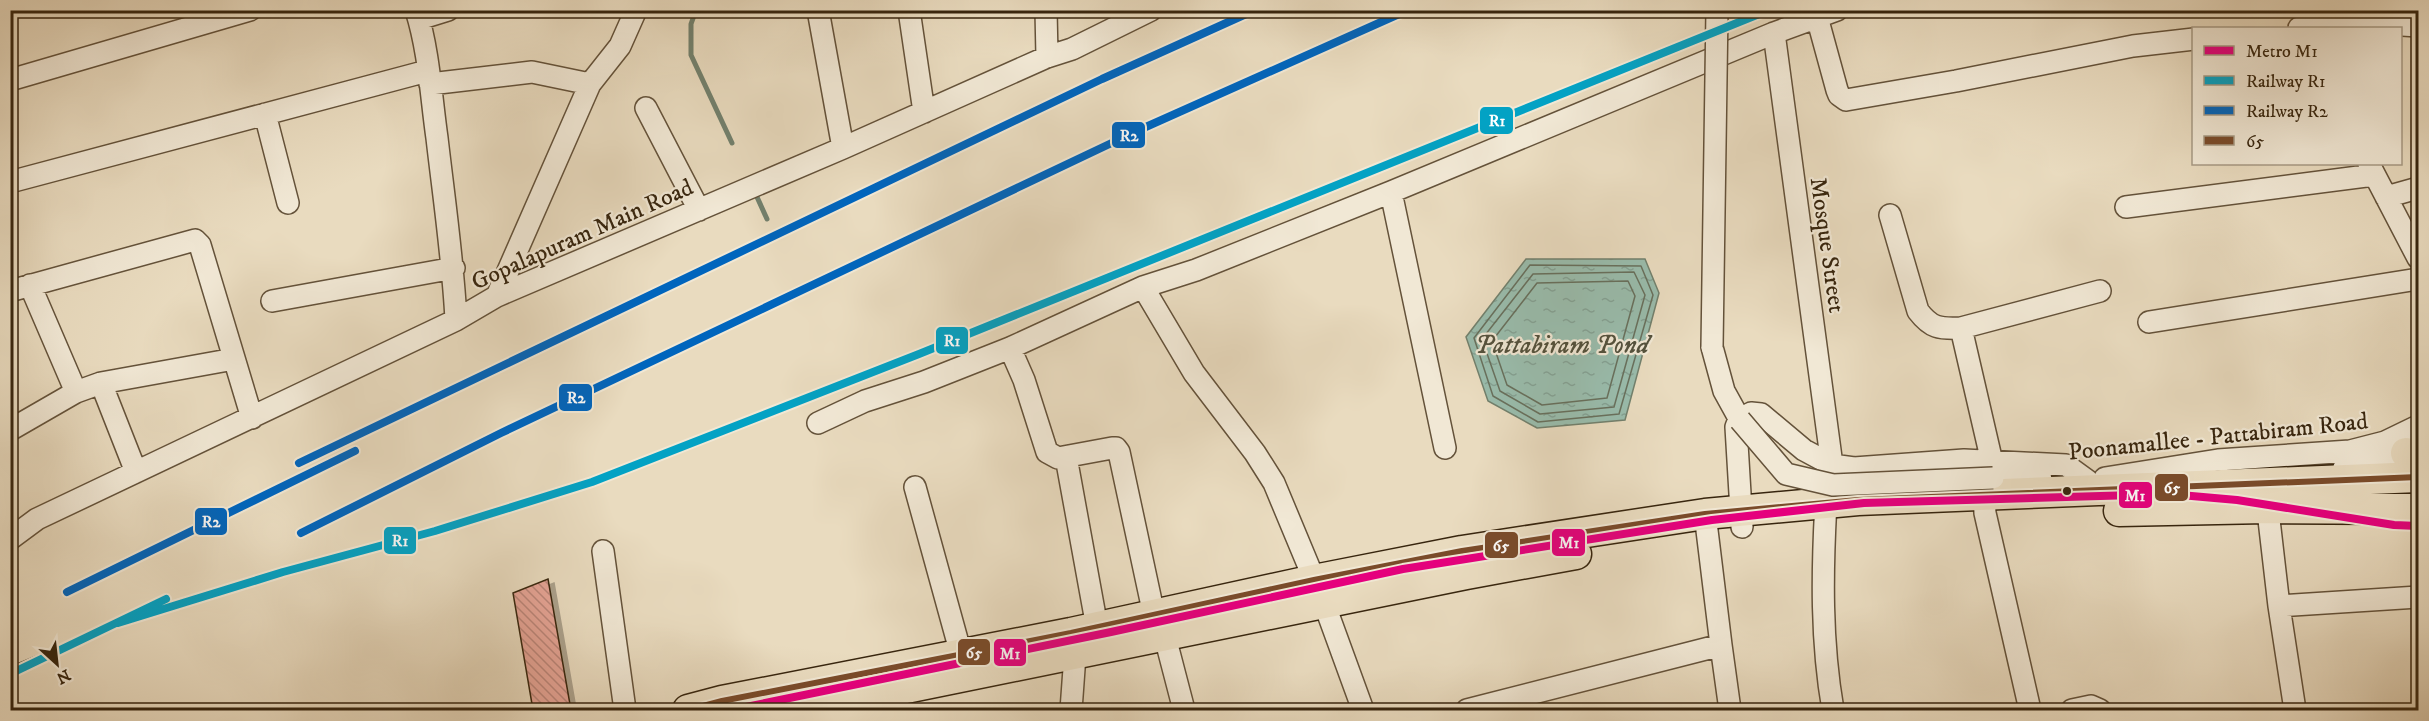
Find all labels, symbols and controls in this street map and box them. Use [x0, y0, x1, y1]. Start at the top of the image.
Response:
legend [2192, 27, 2402, 165]
text: Metro M1 [2246, 41, 2318, 63]
text: Railway R1 [2246, 71, 2326, 93]
text: Railway R2 [2246, 101, 2328, 123]
line badge: R1 [1479, 106, 1514, 135]
text: R1 [1489, 111, 1505, 131]
line badge: R2 [1111, 121, 1146, 149]
text: R2 [1120, 126, 1139, 146]
text: 65 [2246, 131, 2264, 153]
street label: Gopalapuram Main Road [467, 172, 698, 297]
street label: Mosque Street [1803, 175, 1851, 315]
line badge: R1 [935, 326, 969, 355]
water label: Pattabiram Pond [1475, 329, 1653, 362]
text: R1 [944, 331, 960, 351]
line badge: R2 [558, 383, 593, 412]
text: R2 [567, 388, 586, 408]
street label: Poonamallee - Pattabiram Road [2067, 406, 2369, 468]
line badge: 65 [2154, 473, 2189, 502]
text: 65 [2164, 478, 2180, 498]
line badge: M1 [2118, 481, 2153, 509]
unlabelled marker [2061, 485, 2073, 497]
text: M1 [2125, 486, 2145, 506]
line badge: R2 [194, 507, 228, 536]
text: R2 [202, 512, 221, 532]
line badge: R1 [383, 526, 417, 555]
line badge: M1 [1551, 528, 1586, 557]
text: R1 [392, 531, 408, 551]
line badge: 65 [1484, 531, 1519, 559]
text: M1 [1559, 533, 1579, 553]
text: 65 [1493, 536, 1509, 556]
north arrow [27, 634, 87, 694]
line badge: 65 [957, 638, 991, 666]
line badge: M1 [993, 638, 1027, 667]
text: 65 [966, 643, 982, 663]
text: M1 [1000, 644, 1020, 664]
text: N [53, 665, 74, 688]

